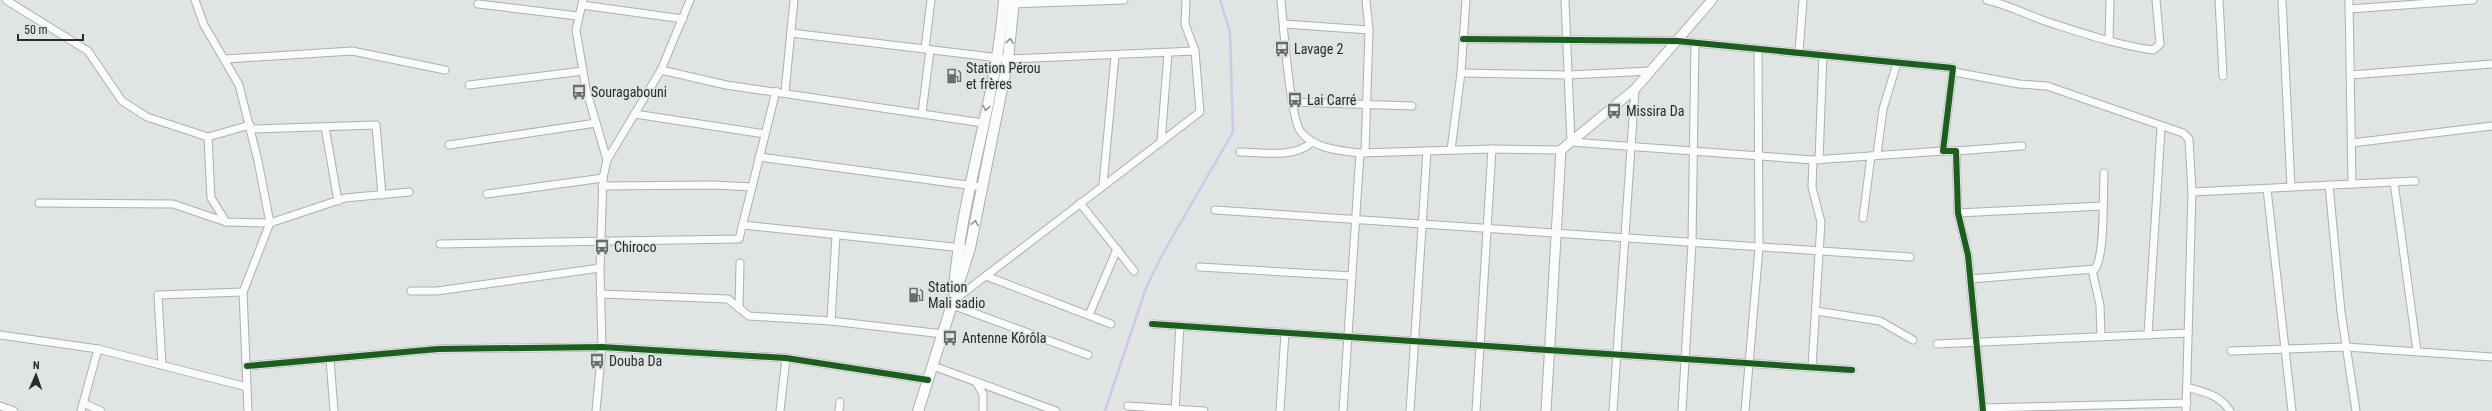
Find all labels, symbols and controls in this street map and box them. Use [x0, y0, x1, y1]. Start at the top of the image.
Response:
scale bar [18, 16, 83, 42]
text: 50 m [24, 23, 48, 37]
one-way arrow [1005, 38, 1014, 44]
bus stop icon: Lavage 2 [1273, 40, 1291, 58]
place label: Lavage 2 [1294, 41, 1344, 57]
place label: Station Pérou et frères [966, 60, 1041, 92]
fuel station icon: Station Pérou et frères [945, 67, 963, 85]
bus stop icon: Souragabouni [570, 83, 588, 101]
place label: Souragabouni [591, 84, 667, 100]
bus stop icon: Lai Carré [1286, 91, 1304, 109]
place label: Lai Carré [1307, 92, 1357, 108]
bus stop icon: Missira Da [1605, 102, 1623, 120]
place label: Missira Da [1626, 103, 1684, 119]
one-way arrow [983, 104, 991, 111]
one-way arrow [970, 220, 978, 226]
bus stop icon: Chiroco [593, 238, 611, 256]
place label: Chiroco [614, 239, 657, 255]
place label: Station Mali sadio [928, 279, 985, 311]
fuel station icon: Station Mali sadio [907, 286, 925, 304]
bus stop icon: Antenne Kôrôla [941, 329, 959, 347]
place label: Antenne Kôrôla [962, 330, 1046, 346]
bus stop icon: Douba Da [588, 352, 606, 370]
place label: Douba Da [609, 353, 662, 369]
north arrow [16, 355, 56, 395]
text: N [33, 359, 40, 372]

